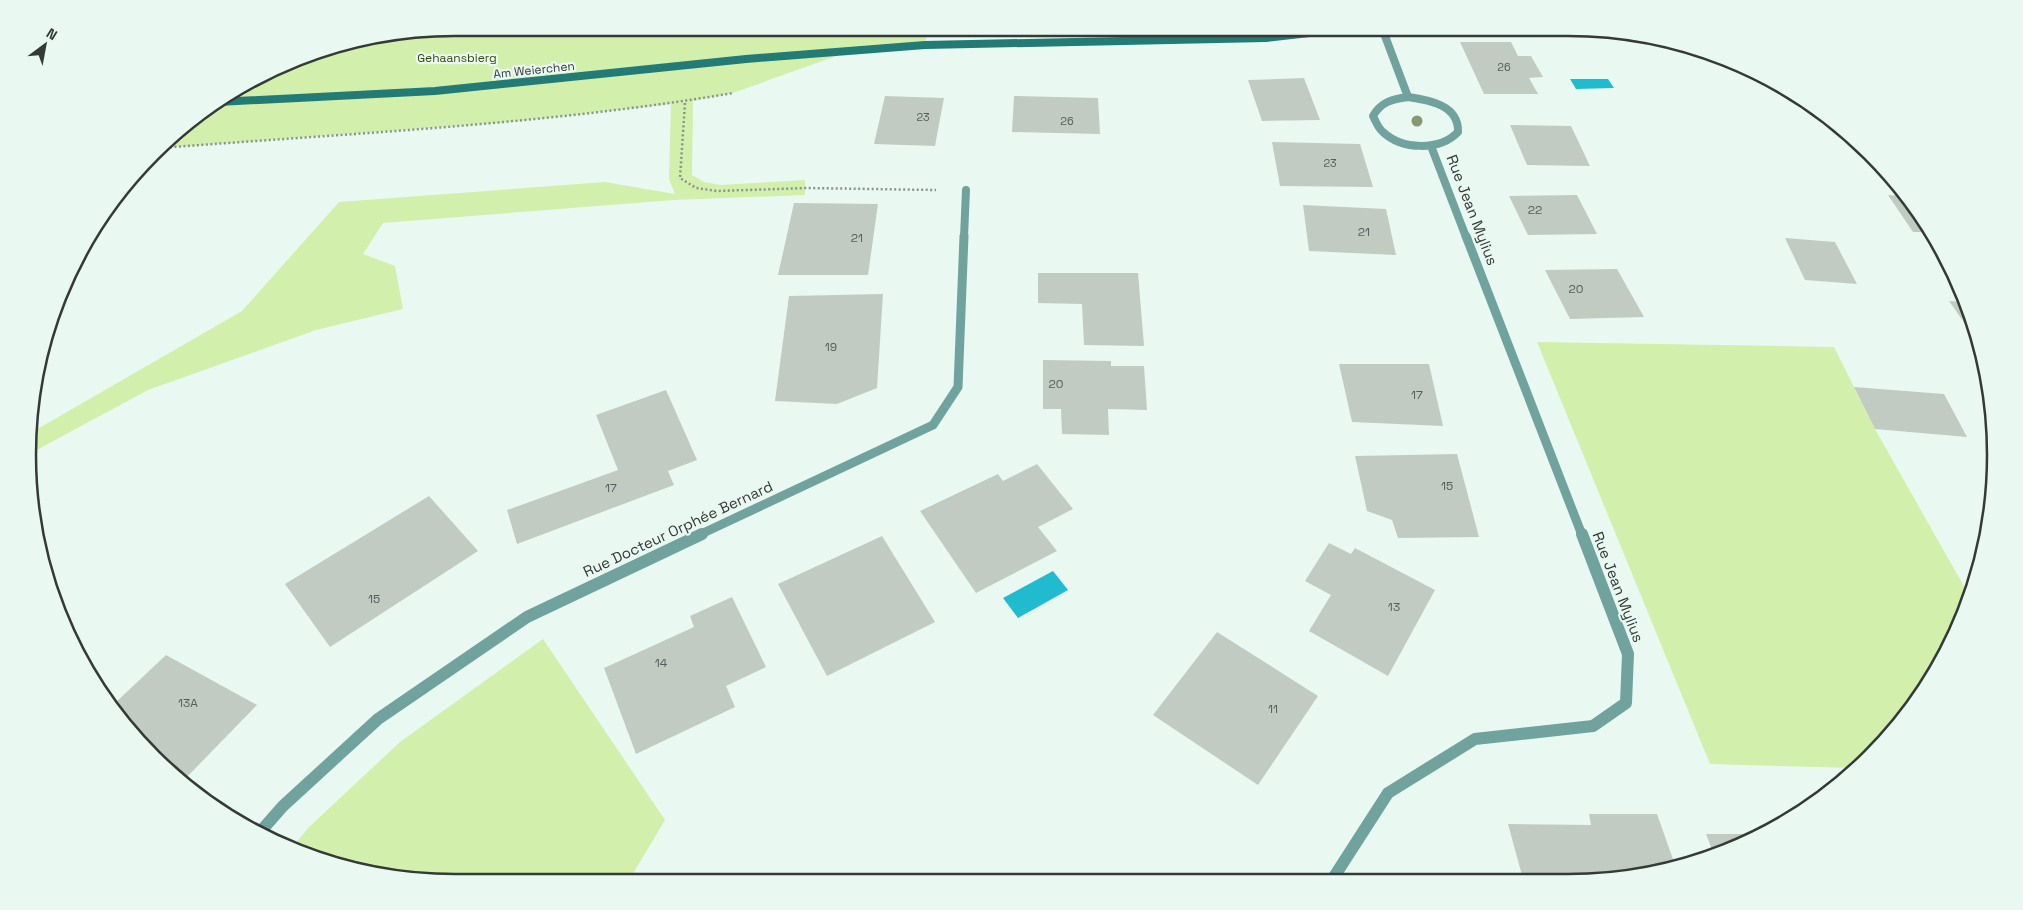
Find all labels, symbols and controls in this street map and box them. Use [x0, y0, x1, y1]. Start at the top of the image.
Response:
north arrow [20, 20, 70, 70]
text: N [43, 24, 61, 44]
park label: Gehaansbierg [417, 50, 497, 66]
street label: Am Weierchen [493, 58, 575, 82]
house number: 26 [1497, 60, 1511, 74]
house number: 23 [916, 110, 930, 124]
house number: 26 [1060, 114, 1074, 128]
street label: Rue Jean Mylius [1443, 152, 1502, 268]
house number: 23 [1323, 156, 1337, 170]
house number: 22 [1528, 202, 1542, 218]
house number: 21 [1358, 224, 1370, 240]
house number: 21 [851, 230, 863, 246]
house number: 20 [1569, 281, 1583, 297]
house number: 19 [825, 339, 837, 355]
house number: 20 [1049, 376, 1063, 392]
house number: 17 [1411, 387, 1423, 403]
street label: Rue Docteur Orphée Bernard [580, 476, 776, 581]
house number: 15 [1441, 478, 1453, 494]
house number: 17 [605, 480, 617, 496]
street label: Rue Jean Mylius [1589, 529, 1648, 645]
house number: 15 [368, 591, 380, 607]
house number: 13 [1388, 599, 1400, 615]
house number: 14 [655, 655, 668, 671]
house number: 13A [178, 695, 198, 711]
house number: 11 [1268, 701, 1278, 717]

